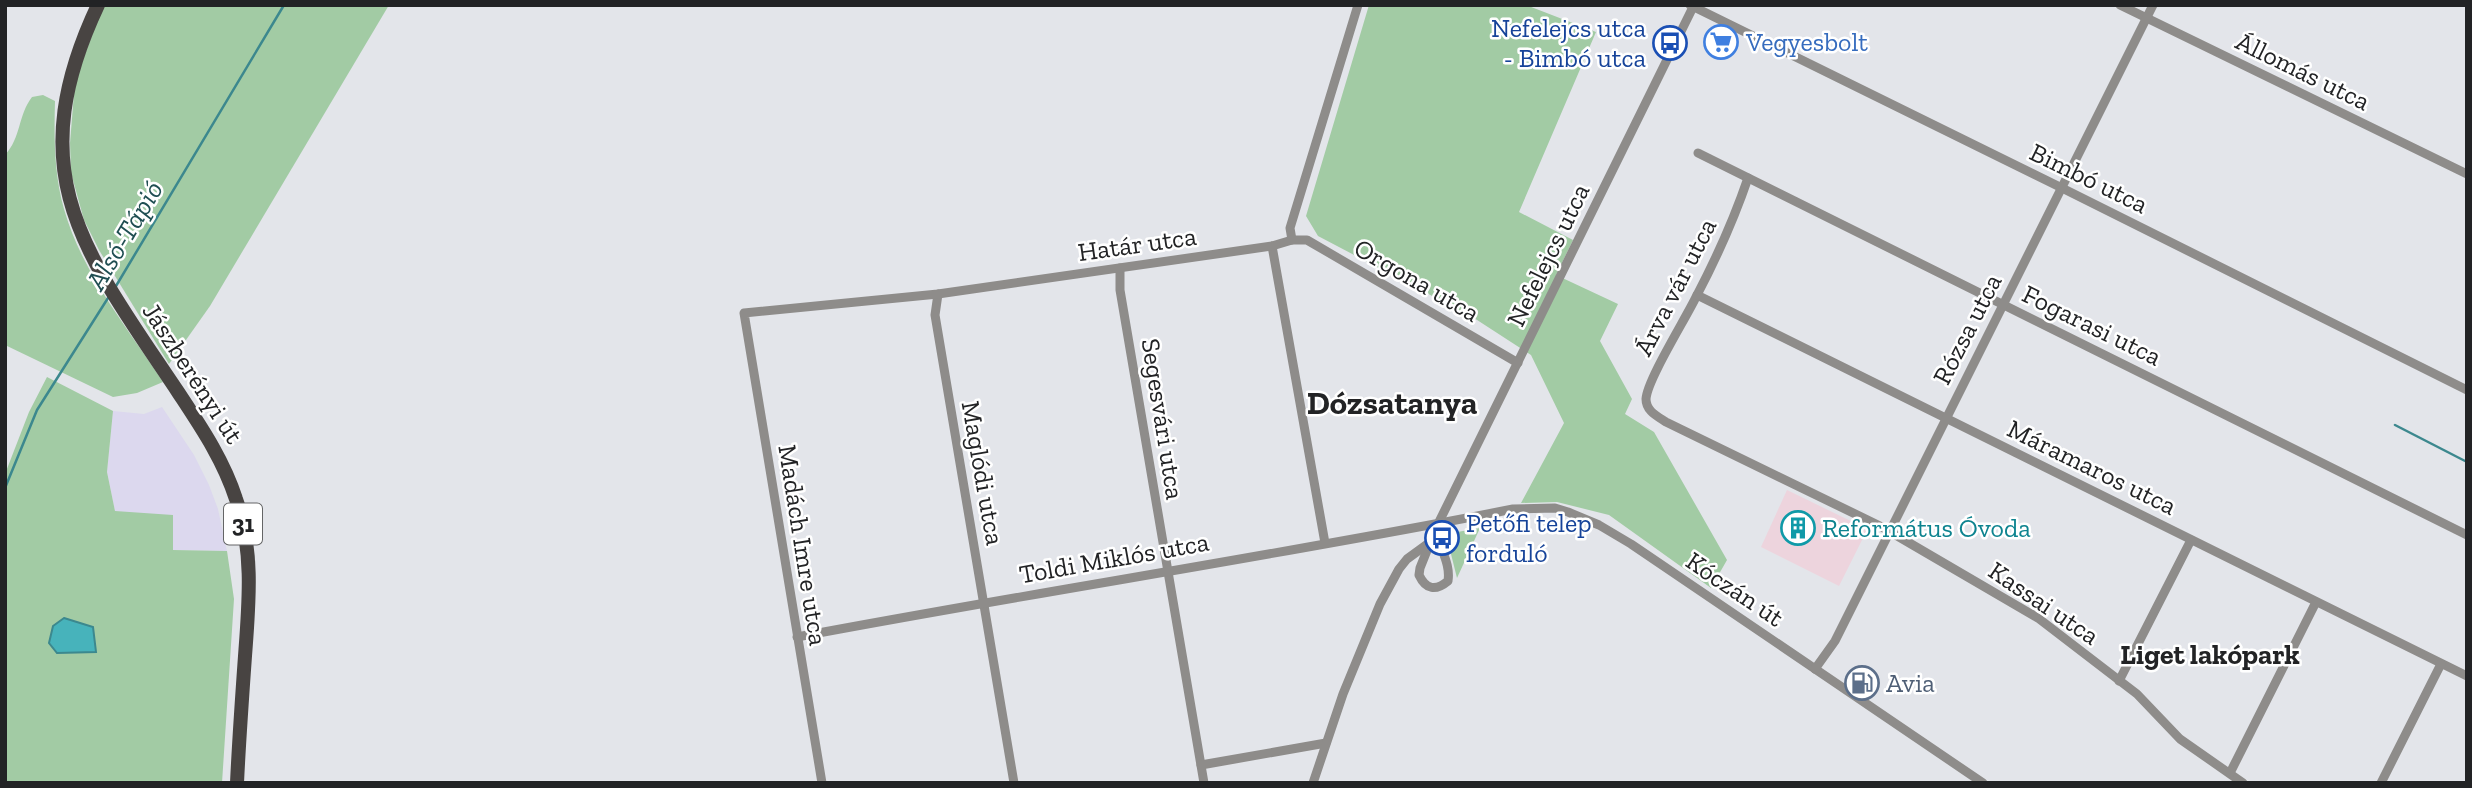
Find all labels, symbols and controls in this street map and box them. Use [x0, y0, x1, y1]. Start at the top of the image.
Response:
place label: Nefelejcs utca - Bimbó utca [1491, 12, 1646, 74]
supermarket icon: Vegyesbolt [1702, 23, 1740, 61]
bus stop icon: Nefelejcs utca - Bimbó utca [1651, 24, 1689, 62]
street label: Állomás utca [2231, 25, 2376, 117]
place label: Vegyesbolt [1745, 26, 1868, 58]
street label: Bimbó utca [2025, 136, 2154, 220]
water label: Alsó-Tápió [78, 175, 170, 297]
street label: Nefelejcs utca [1500, 178, 1597, 332]
street label: Árva vár utca [1627, 213, 1723, 361]
street label: Határ utca [1076, 220, 1199, 268]
street label: Orgona utca [1349, 231, 1486, 329]
street label: Rózsa utca [1926, 268, 2009, 390]
street label: Fogarasi utca [2017, 278, 2167, 373]
street label: Jászberényi út [136, 297, 251, 450]
street label: Segesvári utca [1134, 336, 1192, 502]
district label: Dózsatanya [1307, 383, 1478, 422]
street label: Maglódi utca [955, 398, 1012, 548]
street label: Máramaros utca [2002, 412, 2182, 522]
street label: Madách Imre utca [771, 442, 835, 648]
road number: 31 [224, 504, 262, 544]
place label: Petőfi telep forduló [1466, 507, 1592, 569]
building icon: Református Óvoda [1779, 509, 1817, 547]
place label: Református Óvoda [1822, 512, 2031, 544]
bus stop icon: Petőfi telep forduló [1423, 519, 1461, 557]
street label: Toldi Miklós utca [1017, 525, 1212, 590]
street label: Kóczán út [1680, 545, 1790, 634]
street label: Kassai utca [1983, 554, 2106, 652]
district label: Liget lakópark [2120, 638, 2300, 671]
fuel station icon: Avia [1843, 664, 1881, 702]
place label: Avia [1886, 667, 1935, 699]

